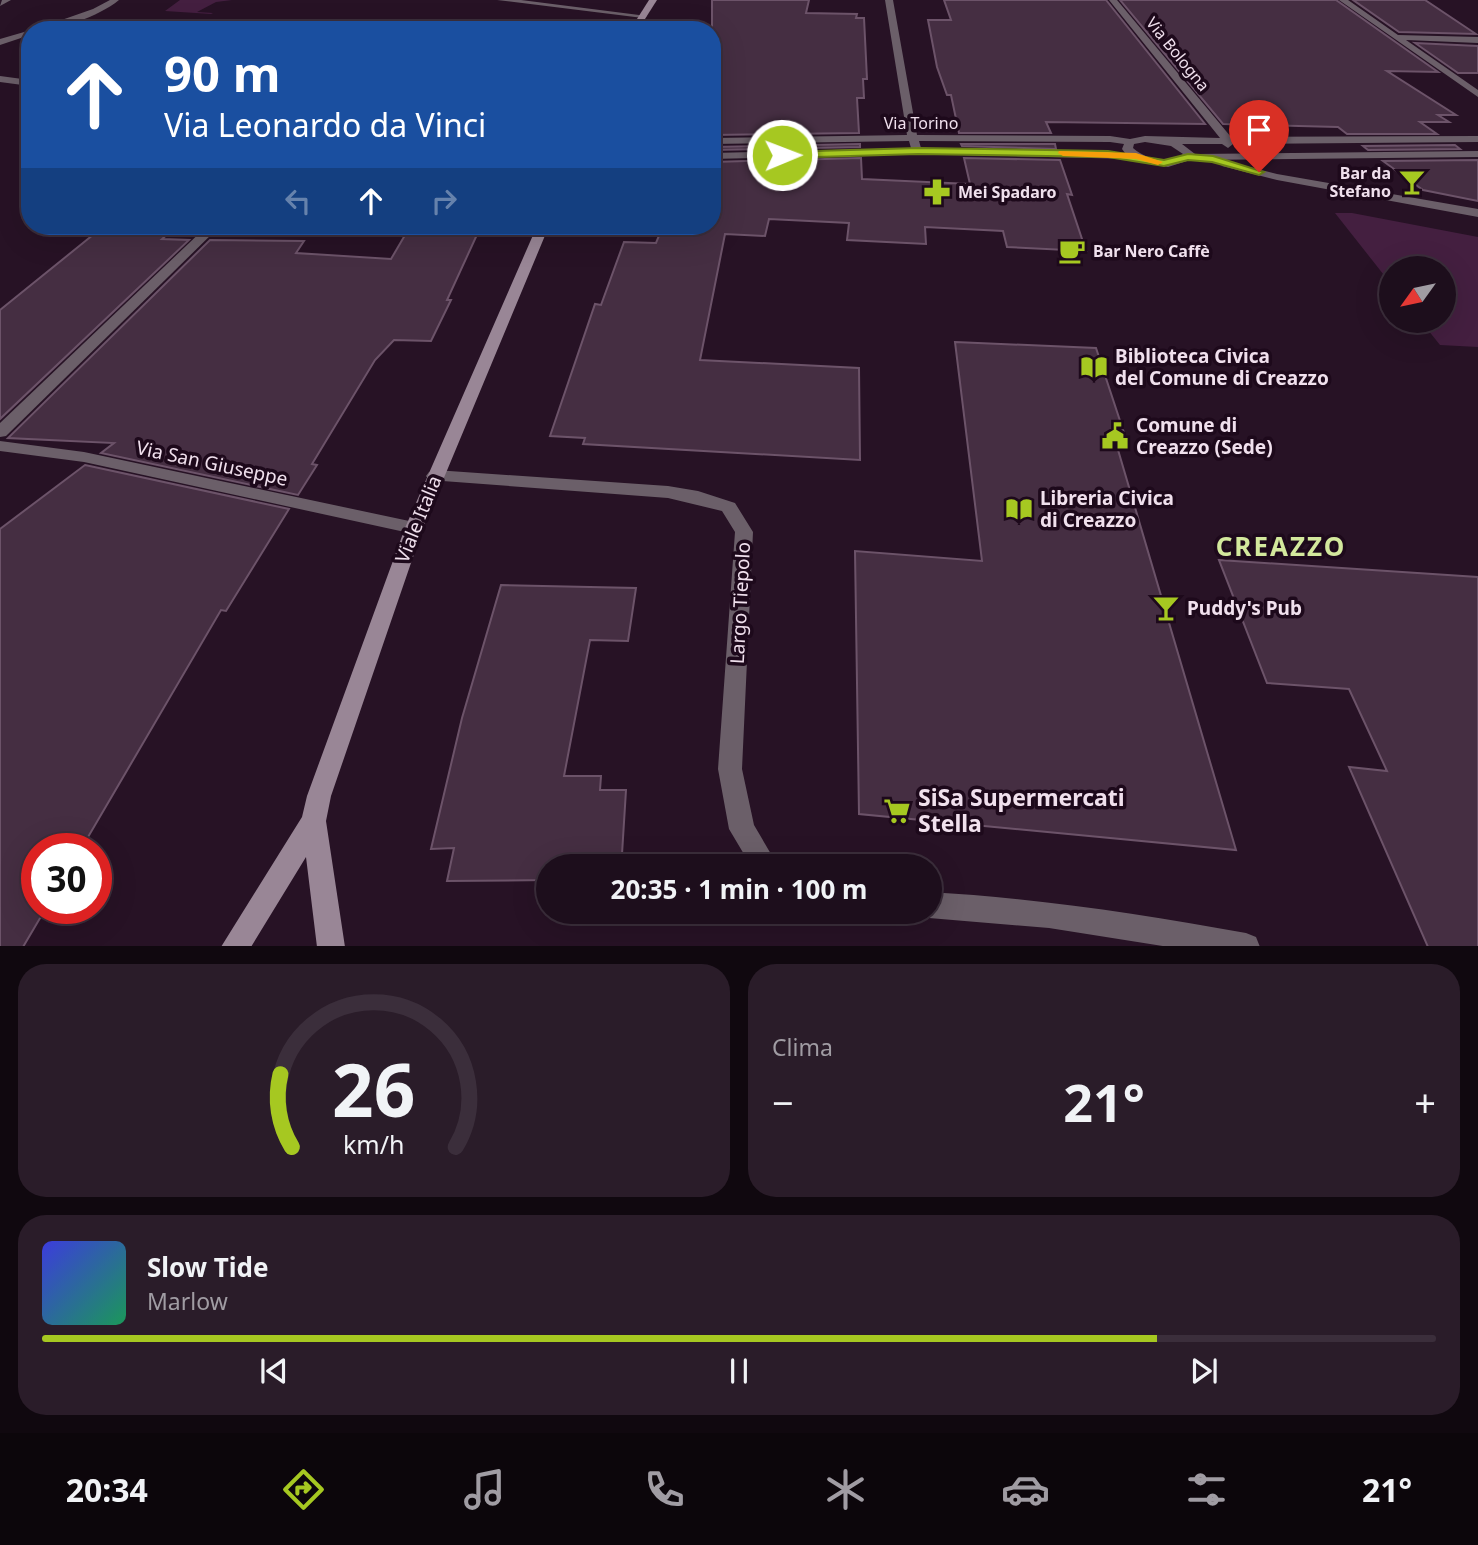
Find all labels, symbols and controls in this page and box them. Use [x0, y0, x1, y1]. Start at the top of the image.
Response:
street label: Via Bologna [1141, 12, 1215, 96]
text: 90 m [164, 40, 281, 106]
icon: ahead [49, 49, 140, 140]
pin [1229, 100, 1289, 172]
text: Via Leonardo da Vinci [164, 103, 486, 146]
icon: arrive [1240, 111, 1278, 149]
street label: Via Torino [884, 112, 958, 134]
position arrow [745, 118, 819, 192]
place label: Bar da Stefano [1330, 162, 1391, 202]
bar icon: Bar da Stefano [1397, 167, 1427, 197]
pharmacy icon: Mei Spadaro [922, 177, 952, 207]
place label: Mei Spadaro [958, 181, 1057, 203]
icon: left [279, 182, 317, 220]
icon: ahead [352, 182, 390, 220]
icon: right [425, 182, 463, 220]
cafe icon: Bar Nero Caffè [1057, 236, 1087, 266]
place label: Bar Nero Caffè [1093, 240, 1210, 262]
north arrow [1379, 256, 1456, 332]
map controls [1379, 256, 1456, 333]
place label: Biblioteca Civica del Comune di Creazzo [1115, 343, 1329, 391]
library icon: Biblioteca Civica del Comune di Creazzo [1079, 352, 1109, 382]
place label: Comune di Creazzo (Sede) [1136, 412, 1273, 460]
public building icon: Comune di Creazzo (Sede) [1100, 421, 1130, 451]
street label: Via San Giuseppe [134, 434, 290, 492]
street label: Viale Italia [389, 472, 447, 566]
place label: Libreria Civica di Creazzo [1040, 485, 1174, 533]
library icon: Libreria Civica di Creazzo [1004, 494, 1034, 524]
district label: CREAZZO [1216, 528, 1346, 564]
street label: Largo Tiepolo [724, 541, 756, 665]
bar icon: Puddy's Pub [1151, 593, 1181, 623]
place label: Puddy's Pub [1187, 595, 1302, 621]
place label: SiSa Supermercati Stella [918, 781, 1125, 839]
supermarket icon: SiSa Supermercati Stella [882, 796, 912, 826]
speed limit sign: 30 [21, 833, 112, 924]
text: 20:35 · 1 min · 100 m [611, 871, 867, 907]
text: Clima [772, 1031, 833, 1063]
text: 26 [332, 1039, 416, 1138]
text: 21° [1063, 1066, 1145, 1137]
text: − [772, 1076, 794, 1128]
text: + [1414, 1076, 1436, 1128]
text: km/h [343, 1126, 405, 1160]
text: Slow Tide [147, 1249, 269, 1285]
text: Marlow [147, 1285, 228, 1317]
icon: previous [255, 1352, 293, 1390]
icon: pause [720, 1352, 758, 1390]
icon: next [1185, 1352, 1223, 1390]
icon: directions [279, 1465, 328, 1514]
icon: music [460, 1465, 509, 1514]
icon: phone [640, 1465, 689, 1514]
icon: climate [821, 1465, 870, 1514]
icon: car [1001, 1465, 1050, 1514]
icon: filters [1182, 1465, 1231, 1514]
text: 20:34 [66, 1468, 148, 1511]
text: 21° [1362, 1468, 1412, 1511]

